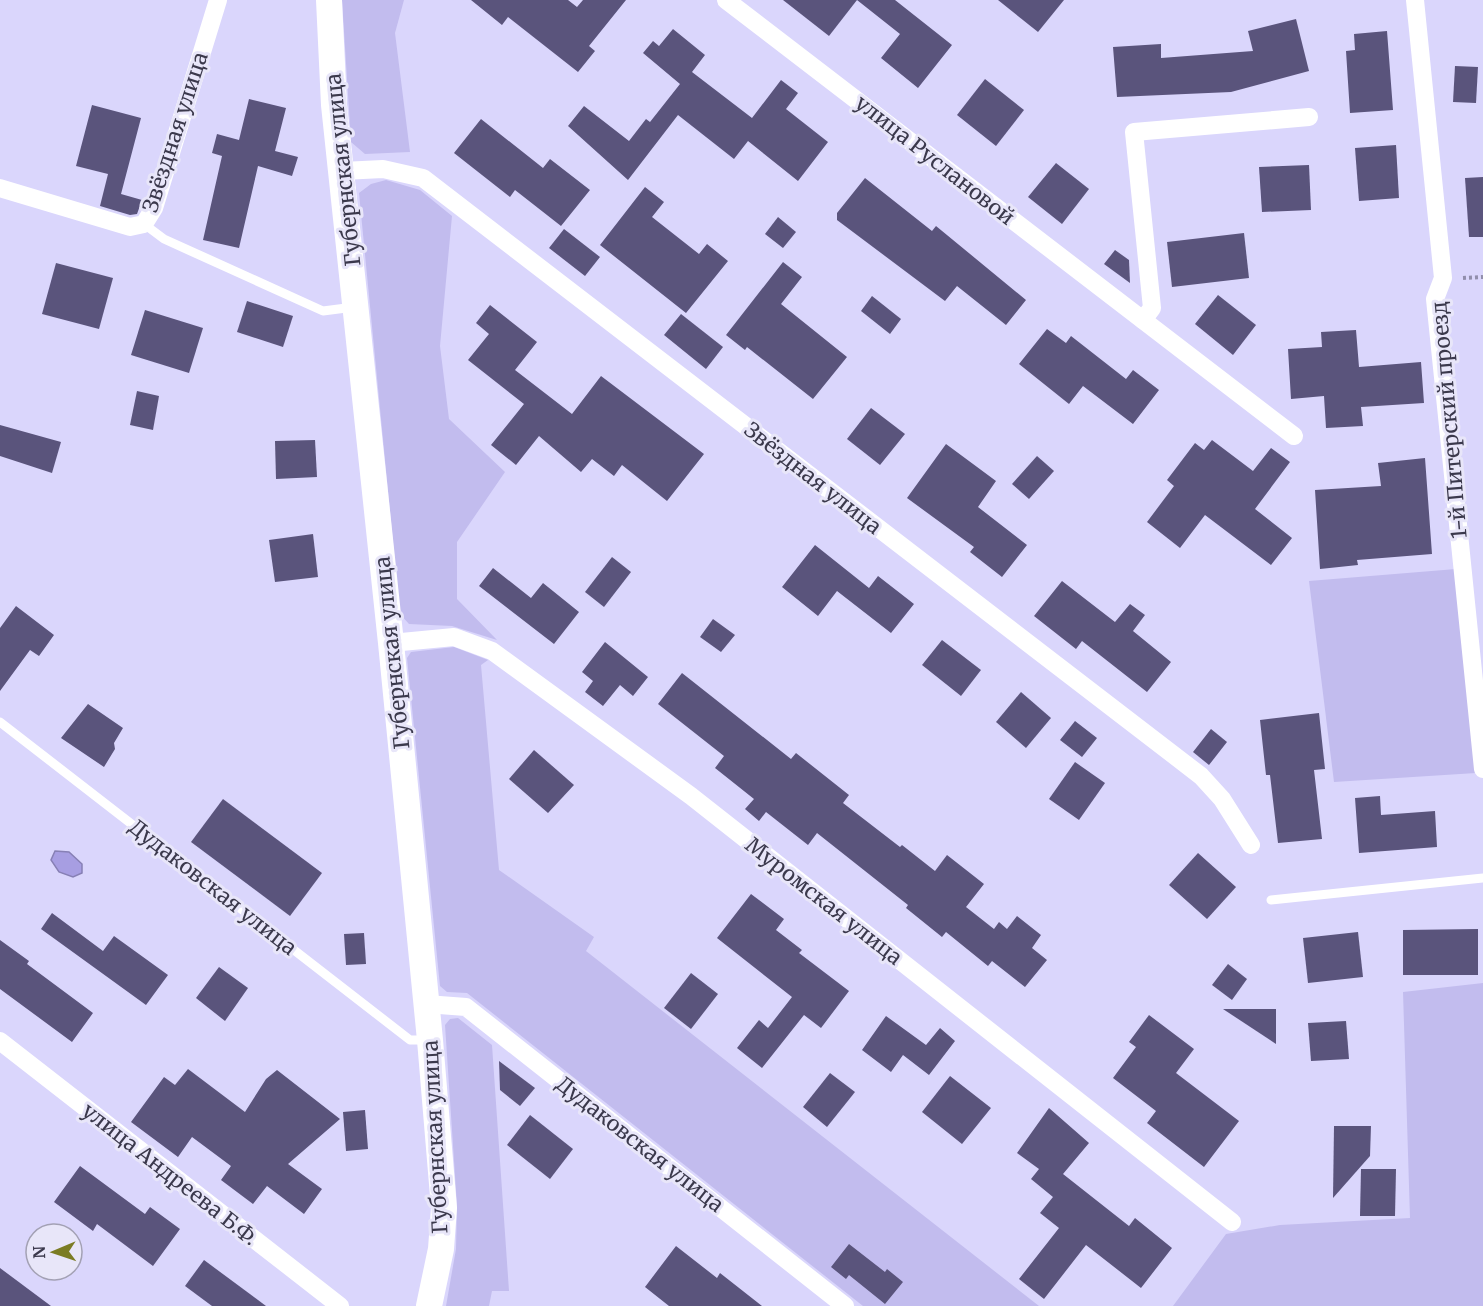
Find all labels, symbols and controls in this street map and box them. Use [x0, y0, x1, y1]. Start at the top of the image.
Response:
street label: Звёздная улица [136, 48, 214, 216]
street label: Губернская улица [319, 72, 367, 268]
street label: улица Руслановой [850, 89, 1020, 231]
street label: 1-й Питерский проезд [1425, 300, 1473, 540]
street label: Звёздная улица [739, 416, 887, 540]
street label: Губернская улица [368, 555, 416, 751]
street label: Дудаковская улица [124, 813, 302, 961]
street label: Муромская улица [740, 831, 908, 971]
street label: Губернская улица [416, 1040, 454, 1234]
street label: Дудаковская улица [551, 1070, 729, 1218]
street label: улица Андреева Б.Ф. [77, 1097, 263, 1251]
north arrow [24, 1222, 84, 1282]
text: N [29, 1245, 49, 1259]

